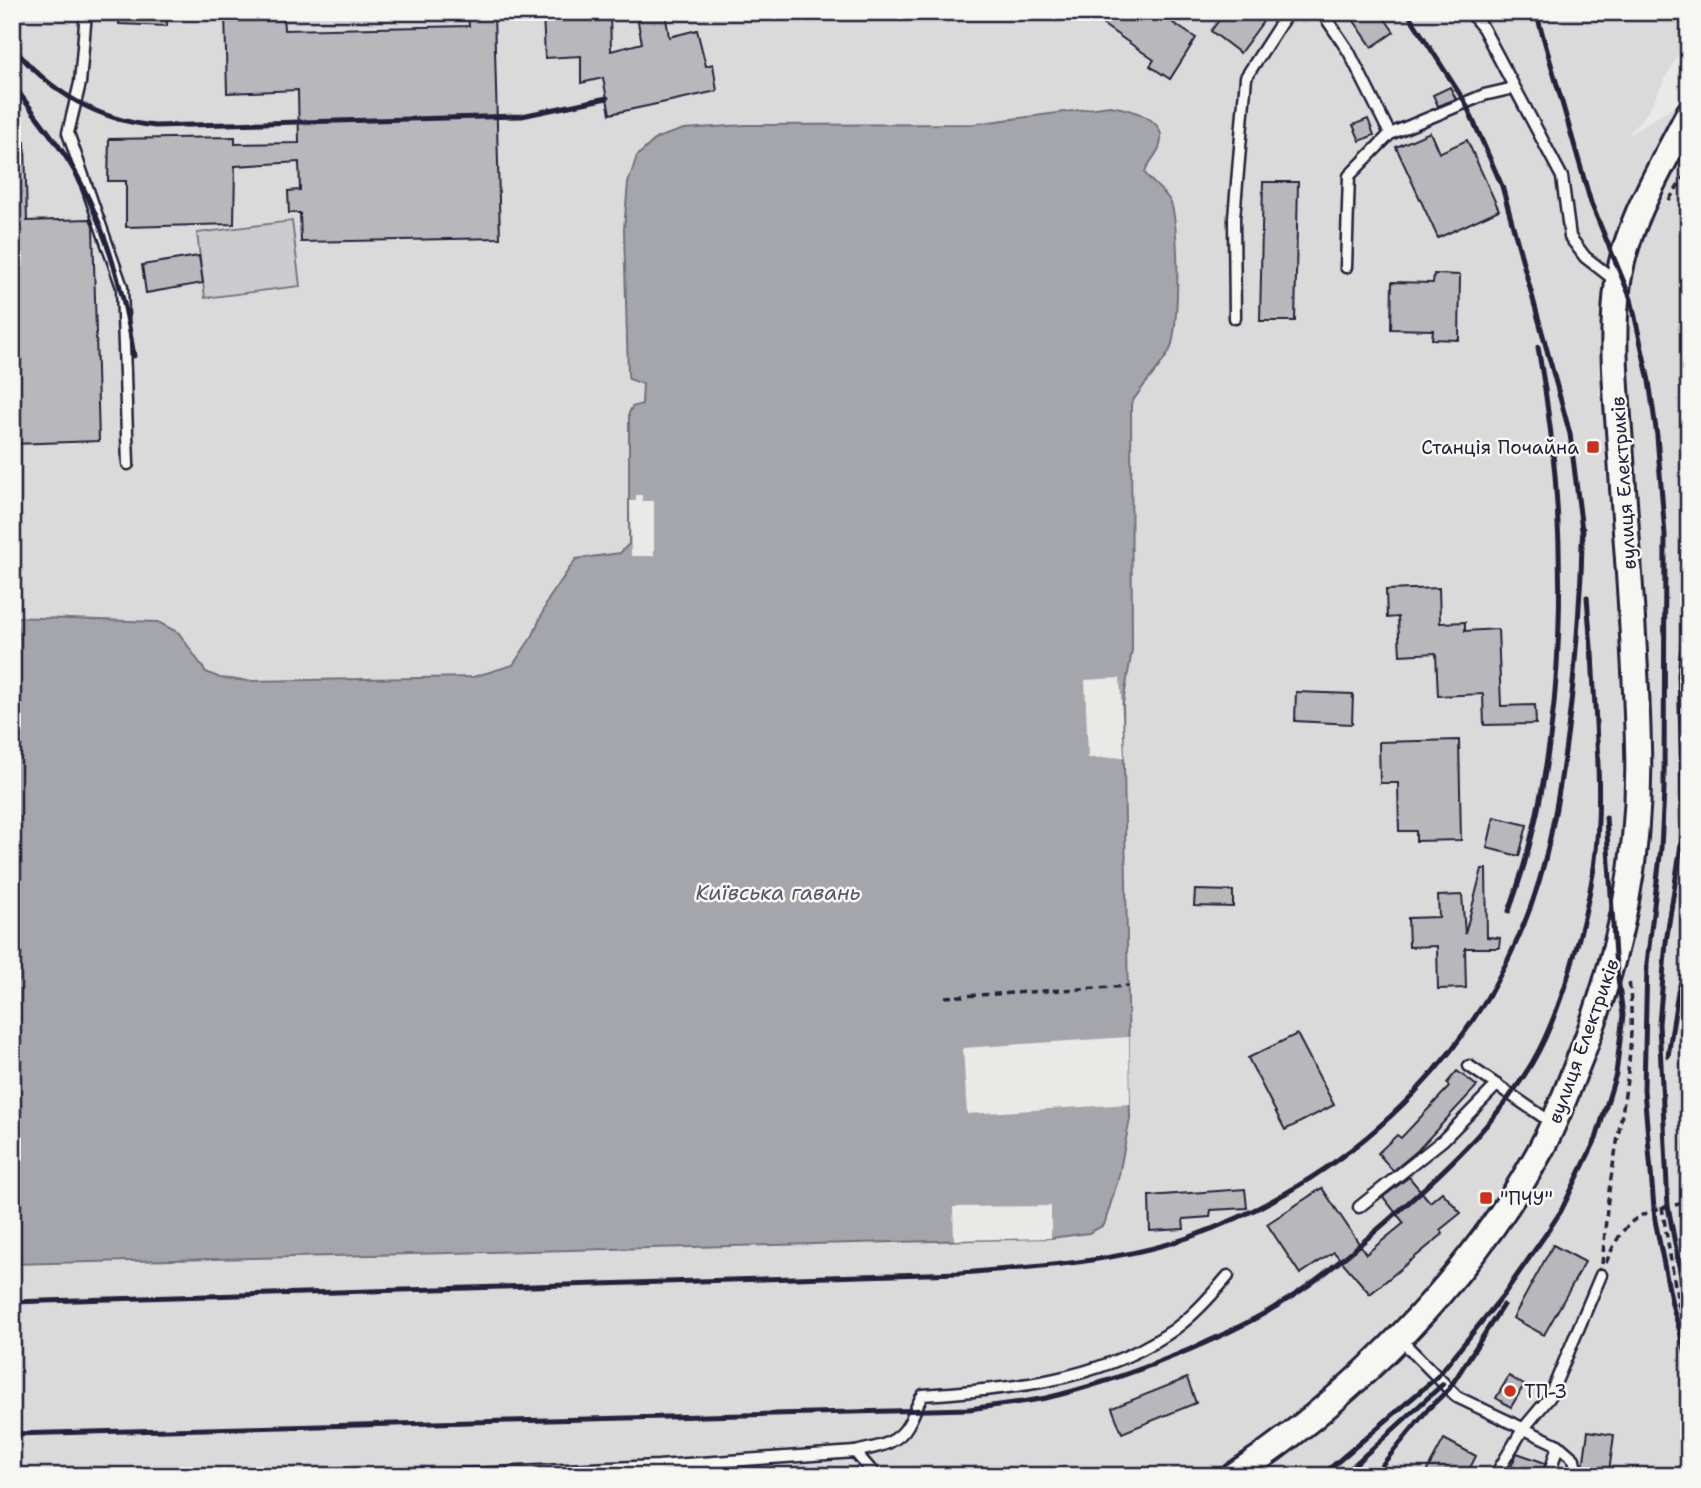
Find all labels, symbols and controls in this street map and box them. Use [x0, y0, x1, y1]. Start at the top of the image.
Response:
street label: вулиця Електриків [1605, 396, 1642, 570]
place label: Станція Почайна [1421, 435, 1579, 460]
marker: Станція Почайна [1585, 439, 1601, 455]
water label: Київська гавань [695, 879, 861, 907]
street label: вулиця Електриків [1542, 955, 1625, 1127]
place label: "ПЧУ" [1500, 1186, 1553, 1211]
marker: "ПЧУ" [1478, 1190, 1494, 1206]
place label: ТП-3 [1524, 1379, 1567, 1404]
marker: ТП-3 [1502, 1383, 1518, 1399]

